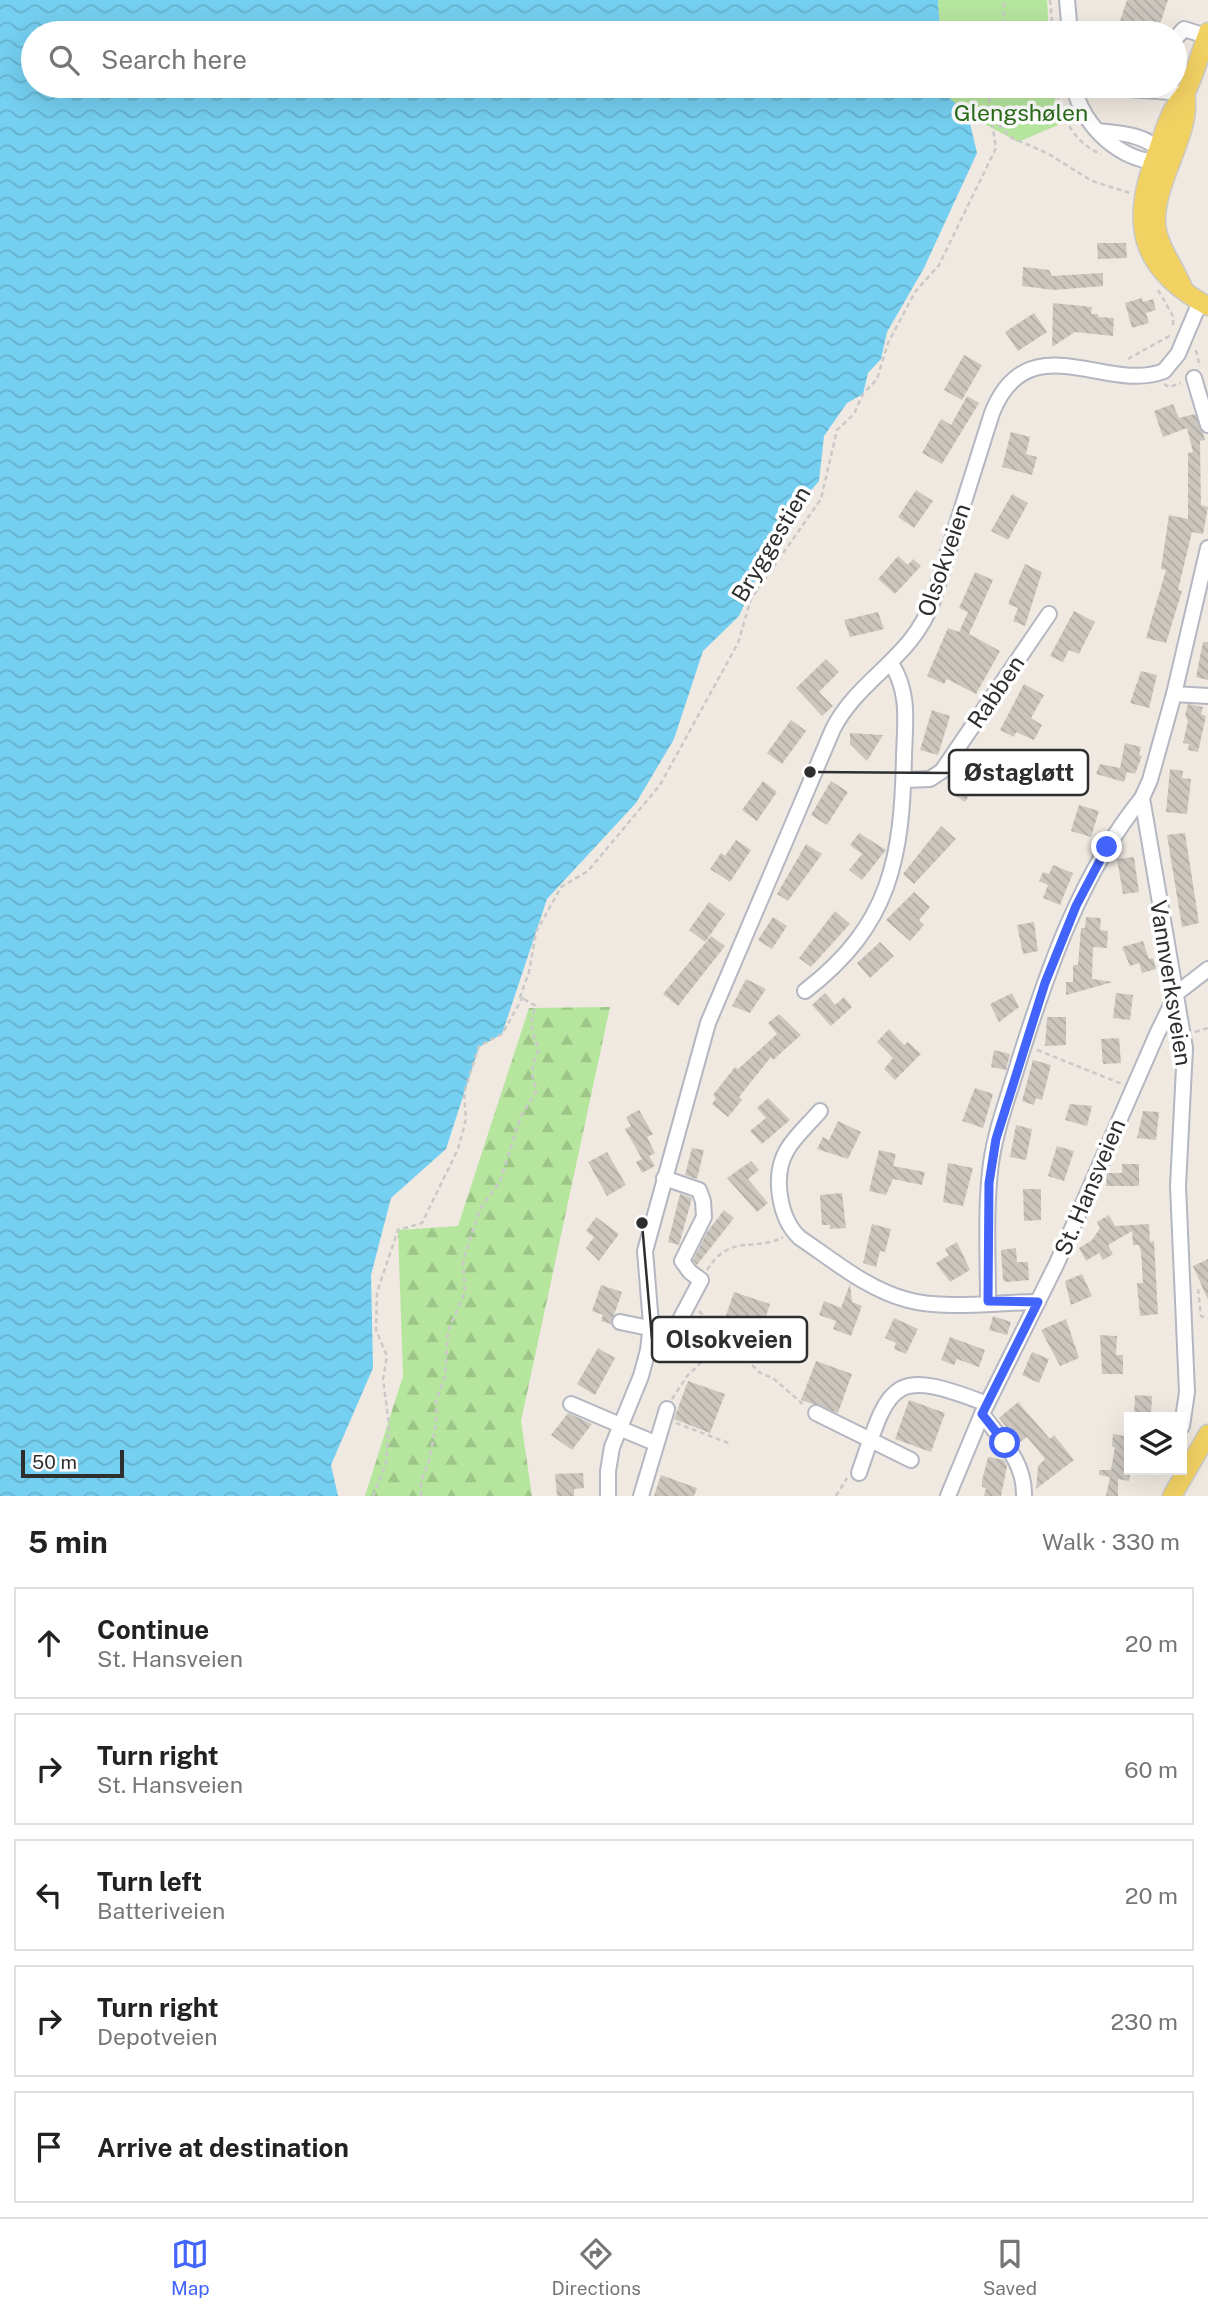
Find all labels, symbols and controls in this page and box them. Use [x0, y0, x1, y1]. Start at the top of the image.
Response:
search box [21, 21, 1187, 98]
icon: search [45, 41, 83, 79]
text: Search here [101, 44, 247, 75]
park label: Glengshølen [954, 99, 1088, 126]
street label: Bryggestien [726, 481, 816, 606]
street label: Olsokveien [912, 500, 975, 620]
street label: Rabben [962, 650, 1030, 733]
callout: Østagløtt [949, 750, 1088, 795]
text: Østagløtt [964, 758, 1074, 786]
route end [1091, 831, 1122, 862]
street label: Vannverksveien [1145, 898, 1198, 1068]
street label: St. Hansveien [1049, 1114, 1130, 1259]
callout: Olsokveien [652, 1317, 807, 1362]
text: Olsokveien [666, 1325, 792, 1353]
map controls [1124, 1412, 1187, 1475]
button: layers [1124, 1412, 1187, 1475]
route start [989, 1427, 1020, 1458]
scale bar [21, 1447, 124, 1479]
text: 50 m [32, 1451, 77, 1473]
text: 5 min [28, 1524, 108, 1560]
text: Walk · 330 m [1042, 1528, 1180, 1555]
text: Continue [97, 1614, 209, 1645]
icon: ahead [30, 1624, 68, 1662]
text: 20 m [1125, 1630, 1178, 1657]
text: St. Hansveien [97, 1645, 243, 1672]
text: Turn right [97, 1740, 219, 1771]
icon: right [30, 1750, 68, 1788]
text: 60 m [1124, 1756, 1178, 1783]
text: St. Hansveien [97, 1771, 243, 1798]
text: Turn left [97, 1866, 202, 1897]
icon: left [30, 1876, 68, 1914]
text: 20 m [1125, 1882, 1178, 1909]
text: Batteriveien [97, 1897, 225, 1924]
text: Turn right [97, 1992, 219, 2023]
icon: right [30, 2002, 68, 2040]
text: 230 m [1110, 2008, 1178, 2035]
text: Depotveien [97, 2023, 218, 2050]
icon: arrive [30, 2128, 68, 2166]
text: Arrive at destination [97, 2132, 349, 2163]
tab: Map [171, 2235, 210, 2299]
tab: Directions [552, 2235, 641, 2299]
tab: Saved [983, 2235, 1037, 2299]

